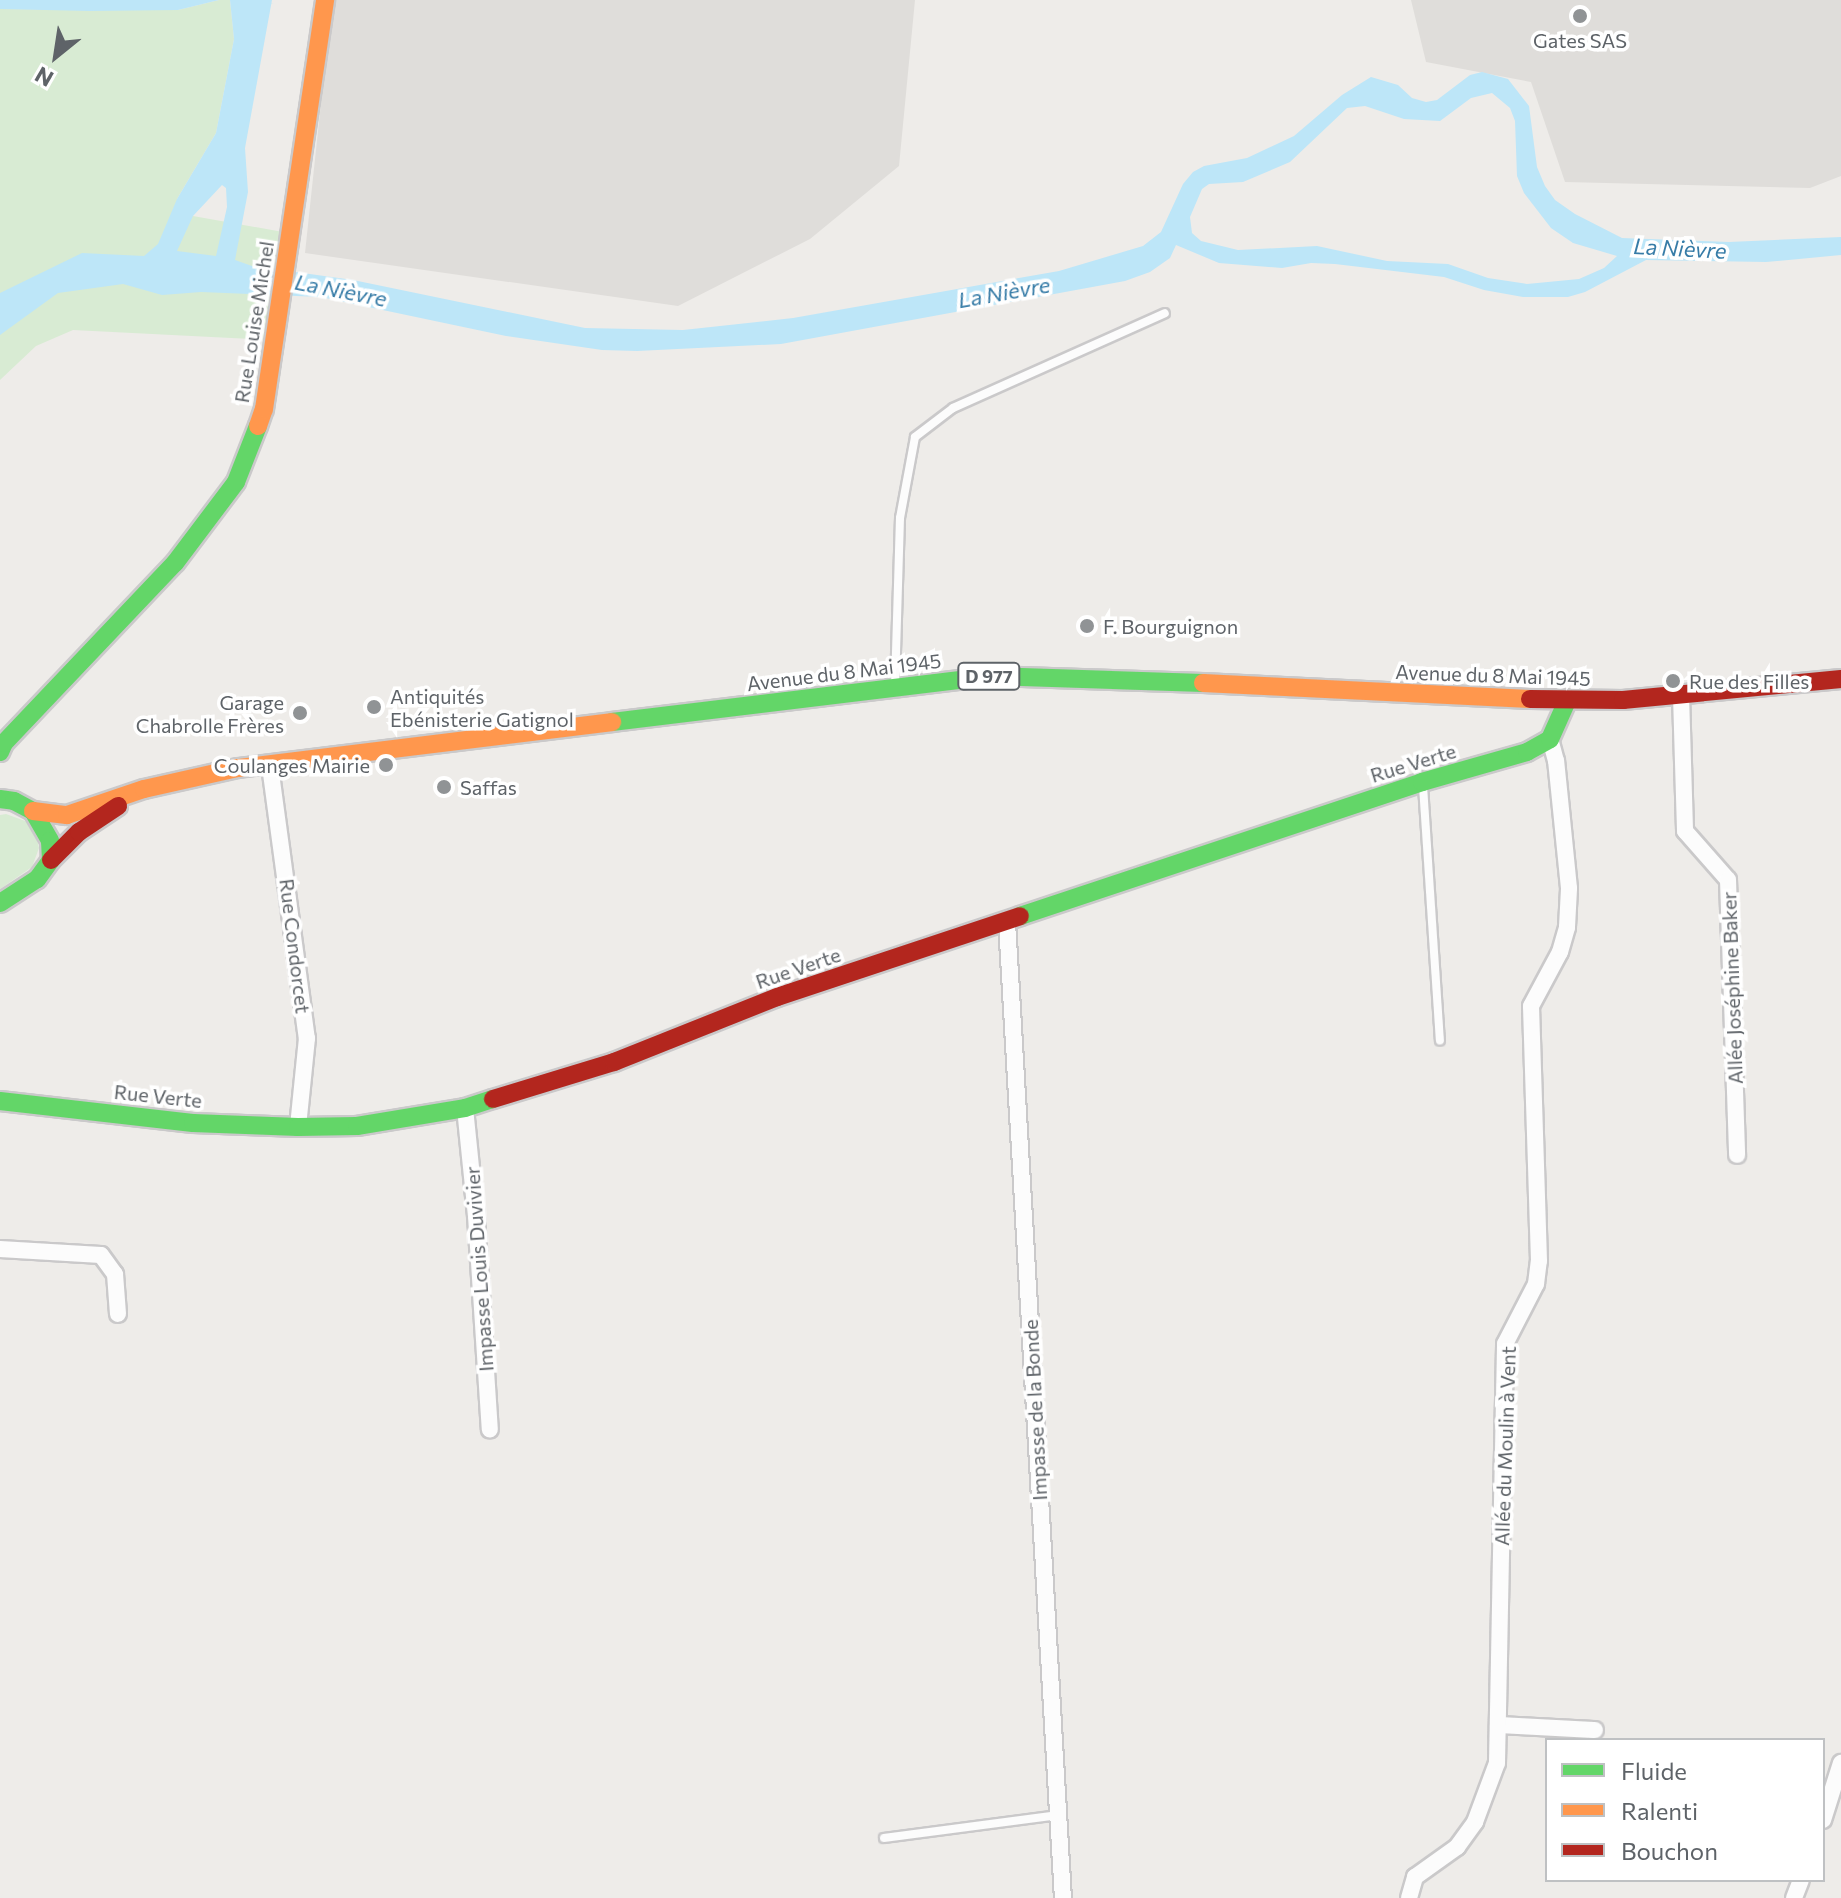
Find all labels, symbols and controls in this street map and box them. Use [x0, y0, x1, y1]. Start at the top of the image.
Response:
marker: Gates SAS [1571, 7, 1589, 25]
north arrow [16, 16, 96, 96]
place label: Gates SAS [1533, 28, 1627, 52]
text: N [30, 61, 58, 93]
water label: La Nièvre [1633, 232, 1727, 264]
street label: Rue Louise Michel [229, 239, 279, 405]
water label: La Nièvre [293, 268, 389, 312]
water label: La Nièvre [956, 271, 1052, 313]
place label: F. Bourguignon [1103, 614, 1238, 638]
marker: F. Bourguignon [1078, 617, 1096, 635]
street label: Avenue du 8 Mai 1945 [745, 648, 943, 696]
street label: Avenue du 8 Mai 1945 [1395, 660, 1591, 690]
road number: D 977 [957, 662, 1021, 690]
place label: Rue des Filles [1689, 669, 1809, 693]
marker: Rue des Filles [1664, 672, 1682, 690]
place label: Antiquités Ebénisterie Gatignol [390, 684, 574, 731]
place label: Garage Chabrolle Frères [136, 690, 284, 737]
marker: Antiquités Ebénisterie Gatignol [365, 698, 383, 716]
marker: Garage Chabrolle Frères [291, 704, 309, 722]
street label: Rue Verte [1367, 739, 1459, 787]
place label: Coulanges Mairie [214, 753, 370, 777]
marker: Coulanges Mairie [377, 756, 395, 774]
place label: Saffas [460, 775, 517, 799]
marker: Saffas [435, 778, 453, 796]
street label: Rue Condorcet [275, 877, 315, 1015]
street label: Allée Joséphine Baker [1717, 891, 1747, 1085]
street label: Rue Verte [752, 942, 844, 994]
street label: Rue Verte [113, 1079, 203, 1113]
street label: Impasse Louis Duvivier [460, 1166, 498, 1372]
street label: Impasse de la Bonde [1018, 1319, 1052, 1501]
street label: Allée du Moulin à Vent [1490, 1346, 1520, 1546]
legend [1545, 1738, 1825, 1882]
text: Fluide [1621, 1756, 1687, 1785]
text: Ralenti [1621, 1796, 1698, 1825]
text: Bouchon [1621, 1836, 1718, 1865]

